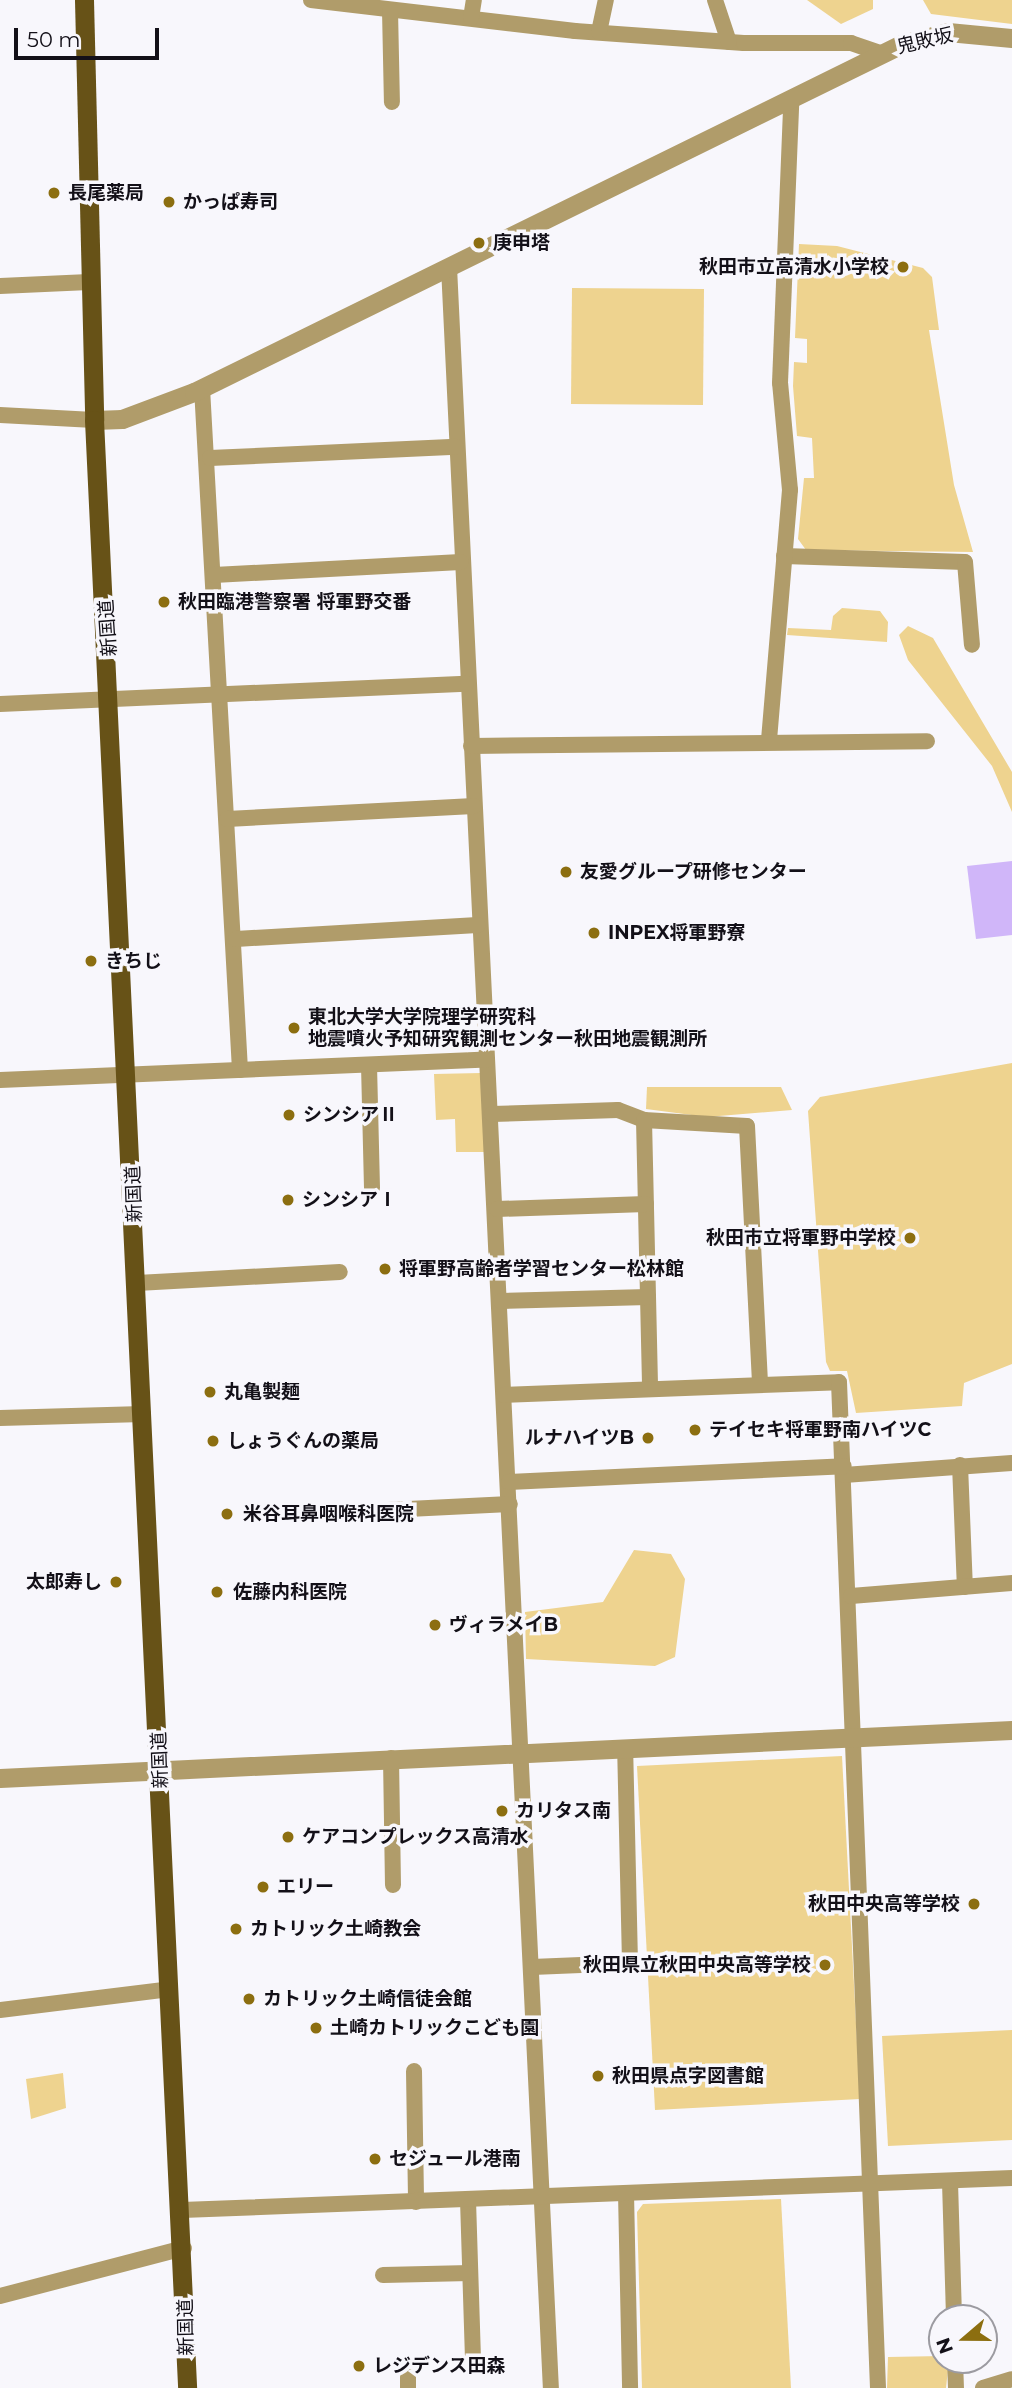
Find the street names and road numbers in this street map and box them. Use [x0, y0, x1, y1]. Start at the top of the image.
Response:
street label: 鬼敗坂 [895, 23, 955, 59]
street label: 新国道 [95, 599, 121, 657]
street label: 新国道 [122, 1165, 146, 1223]
street label: 新国道 [148, 1731, 172, 1789]
street label: 新国道 [174, 2298, 198, 2356]

